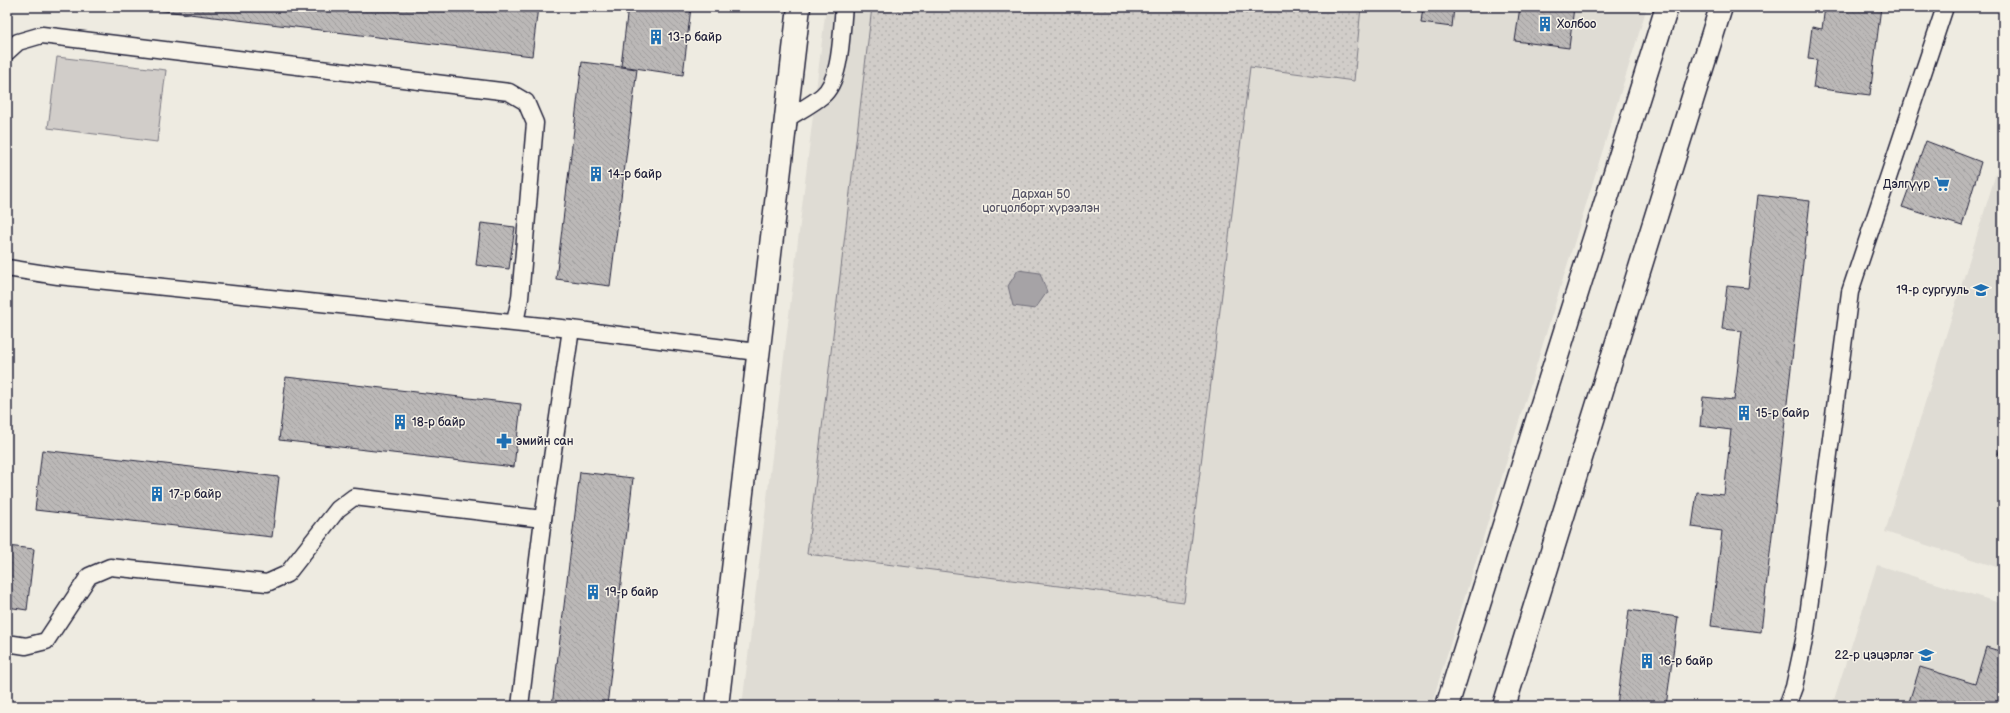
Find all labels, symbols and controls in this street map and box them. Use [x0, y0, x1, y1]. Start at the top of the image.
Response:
building icon: Холбоо [1536, 15, 1554, 33]
place label: Холбоо [1557, 17, 1596, 32]
building icon: 13-р байр [647, 28, 665, 46]
place label: 13-р байр [668, 30, 722, 45]
building icon: 14-р байр [587, 165, 605, 183]
place label: 14-р байр [608, 167, 662, 182]
supermarket icon: Дэлгүүр [1933, 175, 1951, 193]
place label: Дэлгүүр [1883, 177, 1930, 192]
park label: Дархан 50 цогцолборт хүрээлэн [982, 187, 1100, 216]
school or university icon: 19-р сургууль [1972, 281, 1990, 299]
place label: 19-р сургууль [1896, 283, 1969, 298]
building icon: 15-р байр [1735, 404, 1753, 422]
place label: 15-р байр [1756, 406, 1809, 421]
building icon: 18-р байр [391, 413, 409, 431]
place label: 18-р байр [412, 415, 466, 430]
pharmacy icon: эмийн сан [495, 432, 513, 450]
place label: эмийн сан [516, 434, 573, 449]
building icon: 17-р байр [148, 485, 166, 503]
place label: 17-р байр [169, 487, 221, 502]
building icon: 19-р байр [584, 583, 602, 601]
place label: 19-р байр [605, 585, 659, 600]
school or university icon: 22-р цэцэрлэг [1917, 646, 1935, 664]
place label: 22-р цэцэрлэг [1835, 648, 1914, 663]
building icon: 16-р байр [1638, 652, 1656, 670]
place label: 16-р байр [1659, 654, 1713, 669]

